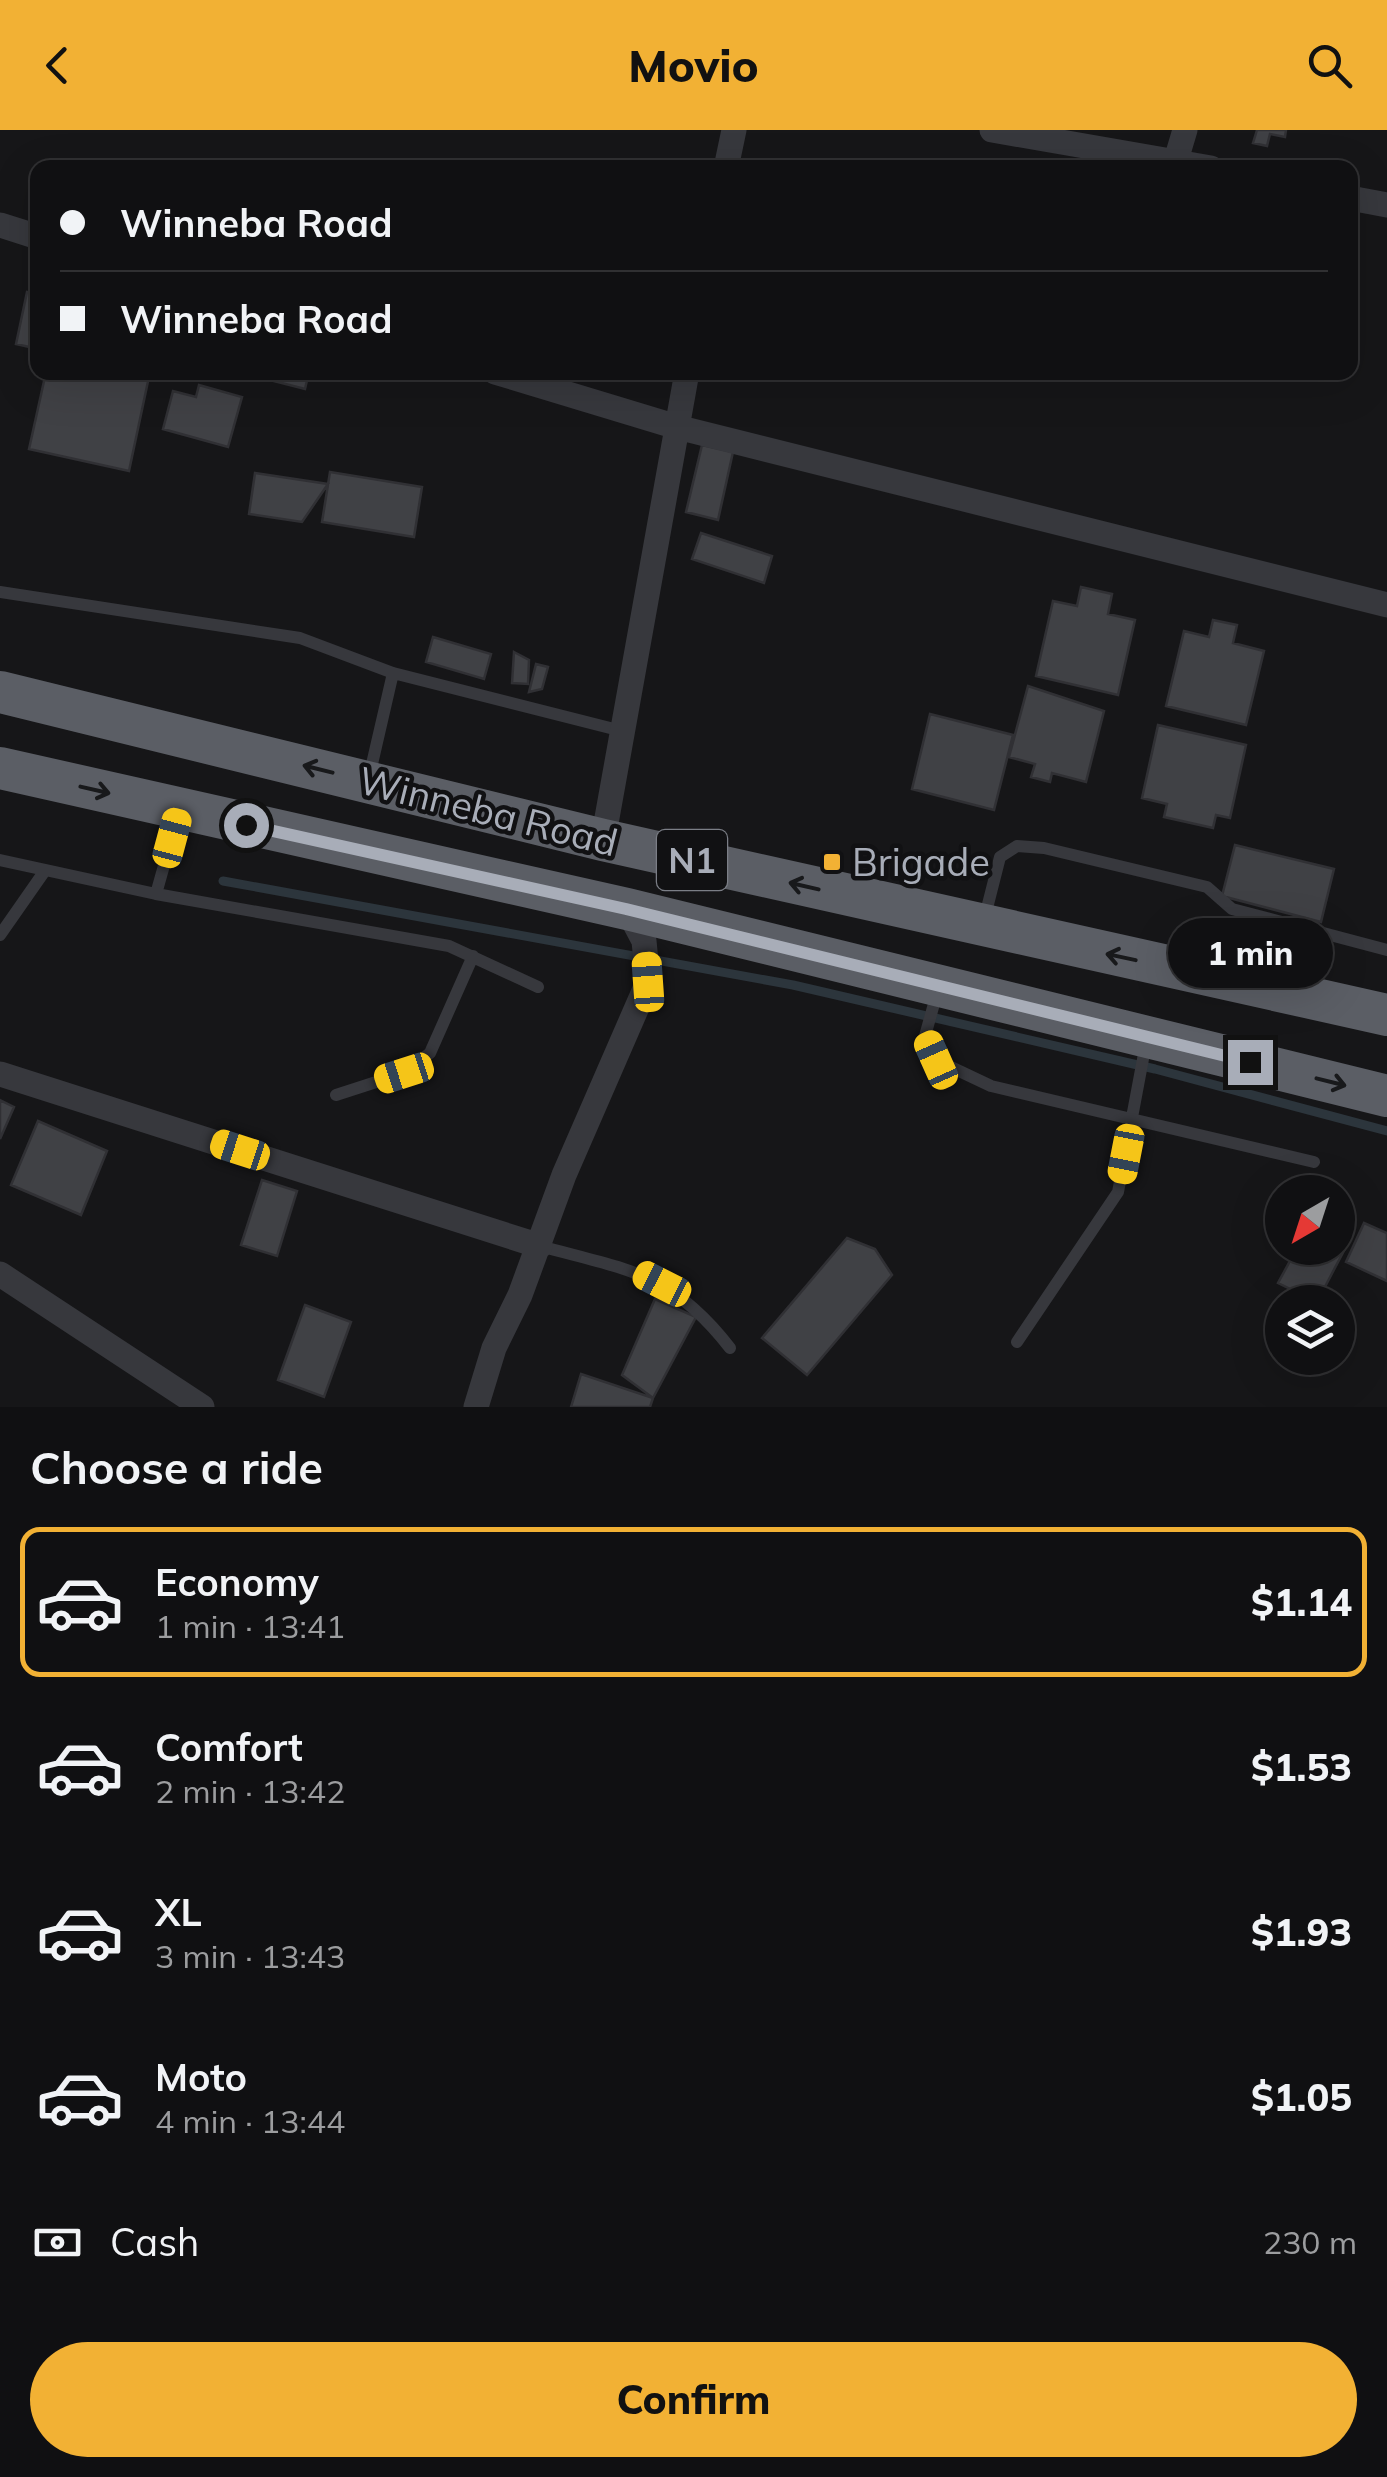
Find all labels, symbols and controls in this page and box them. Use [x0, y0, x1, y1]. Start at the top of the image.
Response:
text: Movio [628, 37, 759, 93]
icon: back [30, 38, 85, 93]
icon: search [1302, 38, 1357, 93]
text: Winneba Road [120, 199, 393, 247]
text: Winneba Road [120, 295, 393, 343]
street label: Winneba Road [354, 756, 622, 866]
one-way arrow [303, 758, 334, 777]
one-way arrow [78, 782, 110, 800]
route start [224, 803, 269, 848]
car [150, 805, 194, 871]
road number: N1 [657, 830, 727, 890]
place label: Brigade [852, 838, 990, 886]
marker: Brigade [821, 851, 843, 873]
one-way arrow [789, 876, 821, 894]
callout: 1 min [1168, 917, 1332, 987]
text: 1 min [1208, 933, 1293, 973]
one-way arrow [1106, 947, 1138, 966]
car [631, 951, 665, 1013]
car [910, 1026, 962, 1094]
route end [1228, 1040, 1273, 1085]
car [371, 1049, 437, 1097]
one-way arrow [1314, 1074, 1346, 1092]
car [1106, 1122, 1146, 1186]
car [207, 1126, 273, 1174]
north arrow [1265, 1175, 1355, 1265]
map controls [1265, 1175, 1355, 1375]
car [628, 1257, 696, 1311]
button: layers [1265, 1285, 1355, 1375]
text: Choose a ride [30, 1439, 323, 1495]
icon: car [35, 1557, 125, 1647]
text: Economy [155, 1558, 319, 1606]
text: $1.14 [1251, 1578, 1352, 1626]
text: 1 min · 13:41 [155, 1606, 345, 1646]
icon: car [35, 1722, 125, 1812]
text: Comfort [155, 1723, 303, 1771]
text: $1.53 [1251, 1743, 1352, 1791]
text: 2 min · 13:42 [155, 1771, 345, 1811]
icon: car [35, 1887, 125, 1977]
text: XL [155, 1888, 202, 1936]
text: $1.93 [1251, 1908, 1352, 1956]
text: 3 min · 13:43 [155, 1936, 345, 1976]
icon: car [35, 2052, 125, 2142]
text: Moto [155, 2053, 247, 2101]
text: $1.05 [1251, 2073, 1352, 2121]
text: 4 min · 13:44 [155, 2101, 345, 2141]
icon: cash [30, 2215, 85, 2270]
text: Cash [110, 2218, 199, 2266]
text: 230 m [1263, 2222, 1357, 2262]
button: Confirm [30, 2342, 1357, 2457]

